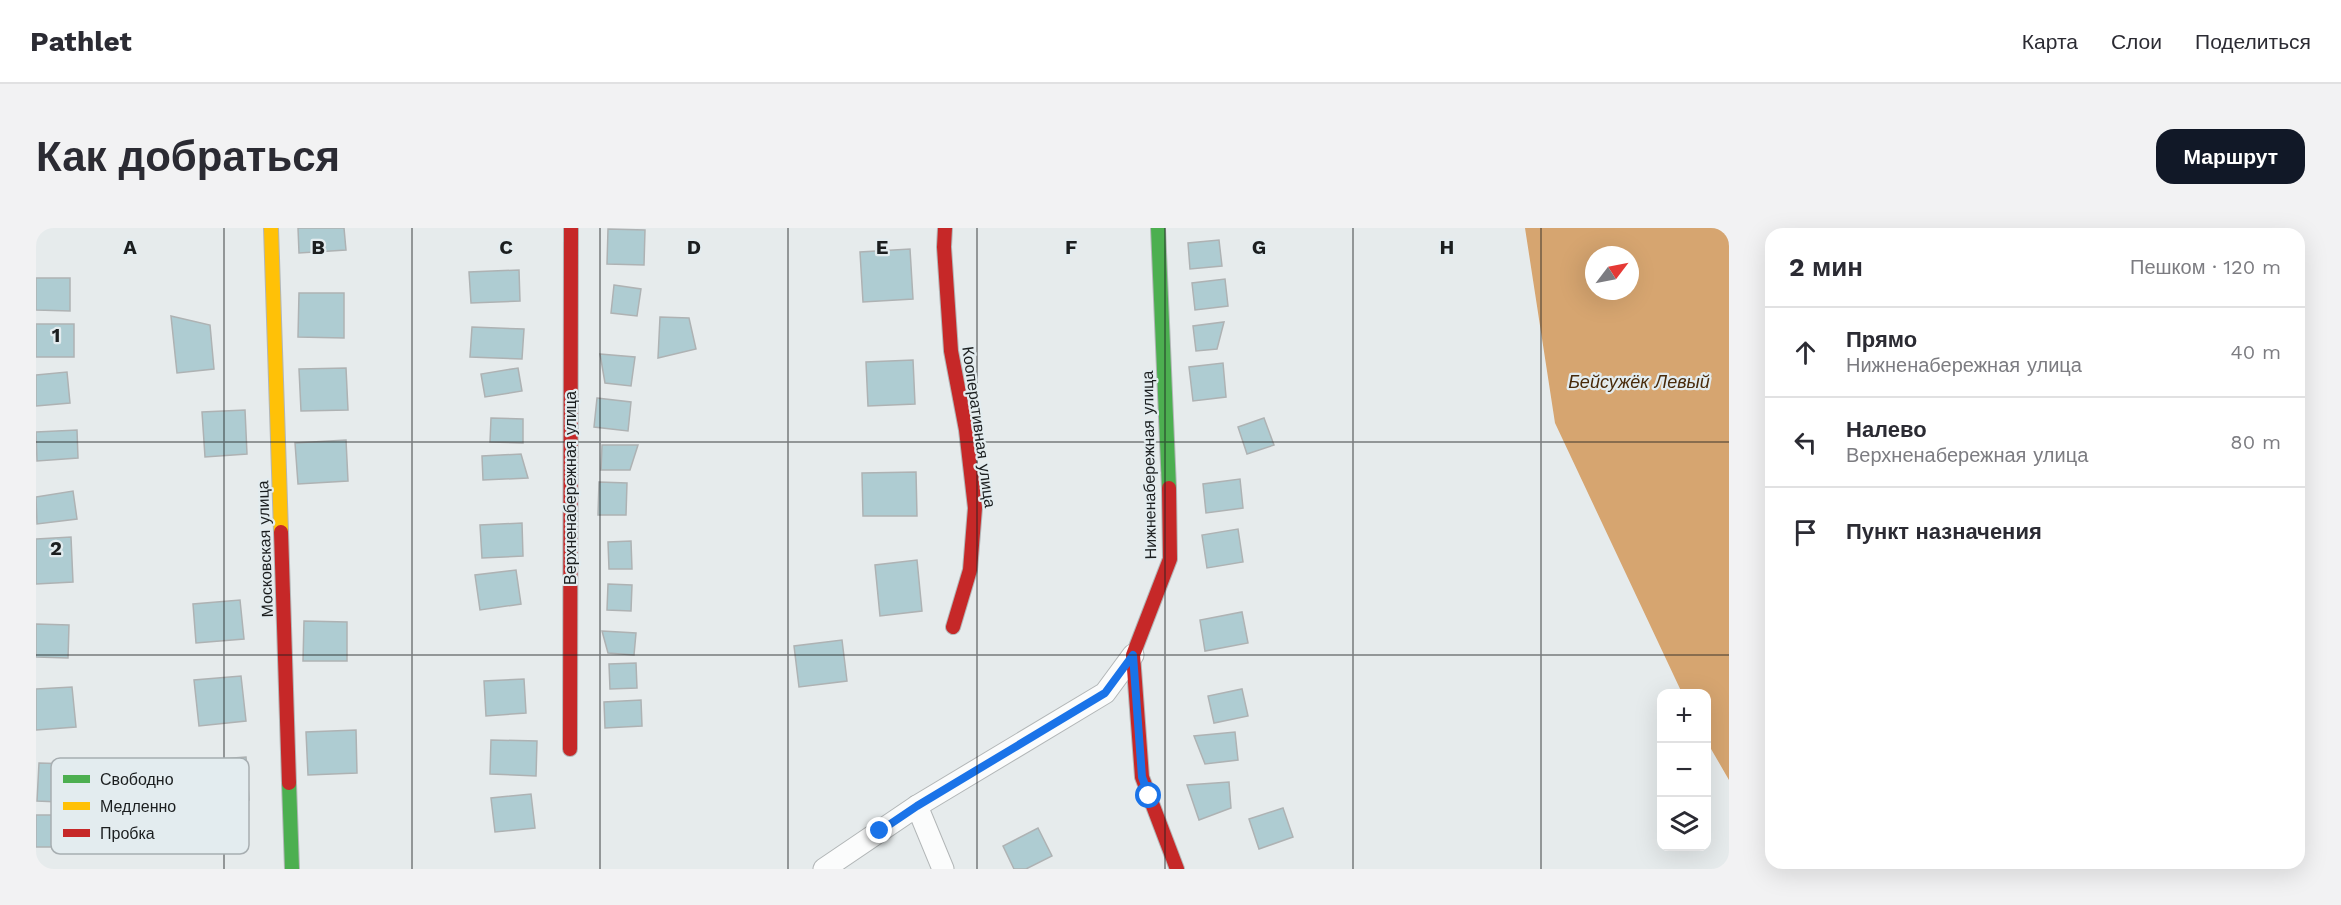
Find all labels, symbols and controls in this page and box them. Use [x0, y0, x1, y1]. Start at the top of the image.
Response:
text: Pathlet [30, 25, 132, 58]
text: Карта [2022, 29, 2078, 54]
text: Слои [2111, 29, 2162, 54]
text: Поделиться [2195, 29, 2311, 54]
button: Маршрут [2156, 129, 2305, 184]
text: Как добраться [36, 132, 340, 181]
text: A [123, 235, 137, 259]
text: B [311, 235, 325, 259]
text: C [499, 235, 513, 259]
text: D [687, 235, 701, 259]
text: E [876, 235, 888, 259]
text: F [1065, 235, 1077, 259]
text: G [1252, 235, 1266, 259]
text: H [1440, 235, 1454, 259]
north arrow [1585, 246, 1639, 300]
text: 2 мин [1789, 252, 1863, 282]
text: Пешком · 120 m [2130, 255, 2281, 279]
text: 1 [52, 323, 60, 347]
text: Прямо [1846, 327, 1917, 352]
icon: ahead [1789, 336, 1822, 369]
text: 40 m [2230, 340, 2281, 364]
street label: Кооперативная улица [958, 345, 1000, 509]
text: Нижненабережная улица [1846, 353, 2082, 377]
street label: Нижненабережная улица [1138, 370, 1160, 560]
water label: Бейсужёк Левый [1568, 371, 1710, 392]
street label: Верхненабережная улица [561, 391, 580, 585]
text: Налево [1846, 417, 1927, 442]
icon: left [1789, 426, 1822, 459]
text: 80 m [2230, 430, 2281, 454]
text: Верхненабережная улица [1846, 443, 2088, 467]
street label: Московская улица [253, 480, 277, 618]
icon: arrive [1789, 516, 1822, 549]
text: Пункт назначения [1846, 519, 2042, 544]
text: 2 [50, 536, 62, 560]
map controls [1657, 689, 1711, 851]
button: + [1657, 689, 1711, 743]
button: − [1657, 743, 1711, 797]
legend [51, 758, 249, 854]
text: Свободно [100, 770, 174, 789]
route start [1135, 782, 1161, 808]
text: Медленно [100, 797, 176, 816]
button: layers [1657, 797, 1711, 851]
route end [866, 817, 892, 843]
text: Пробка [100, 824, 155, 843]

